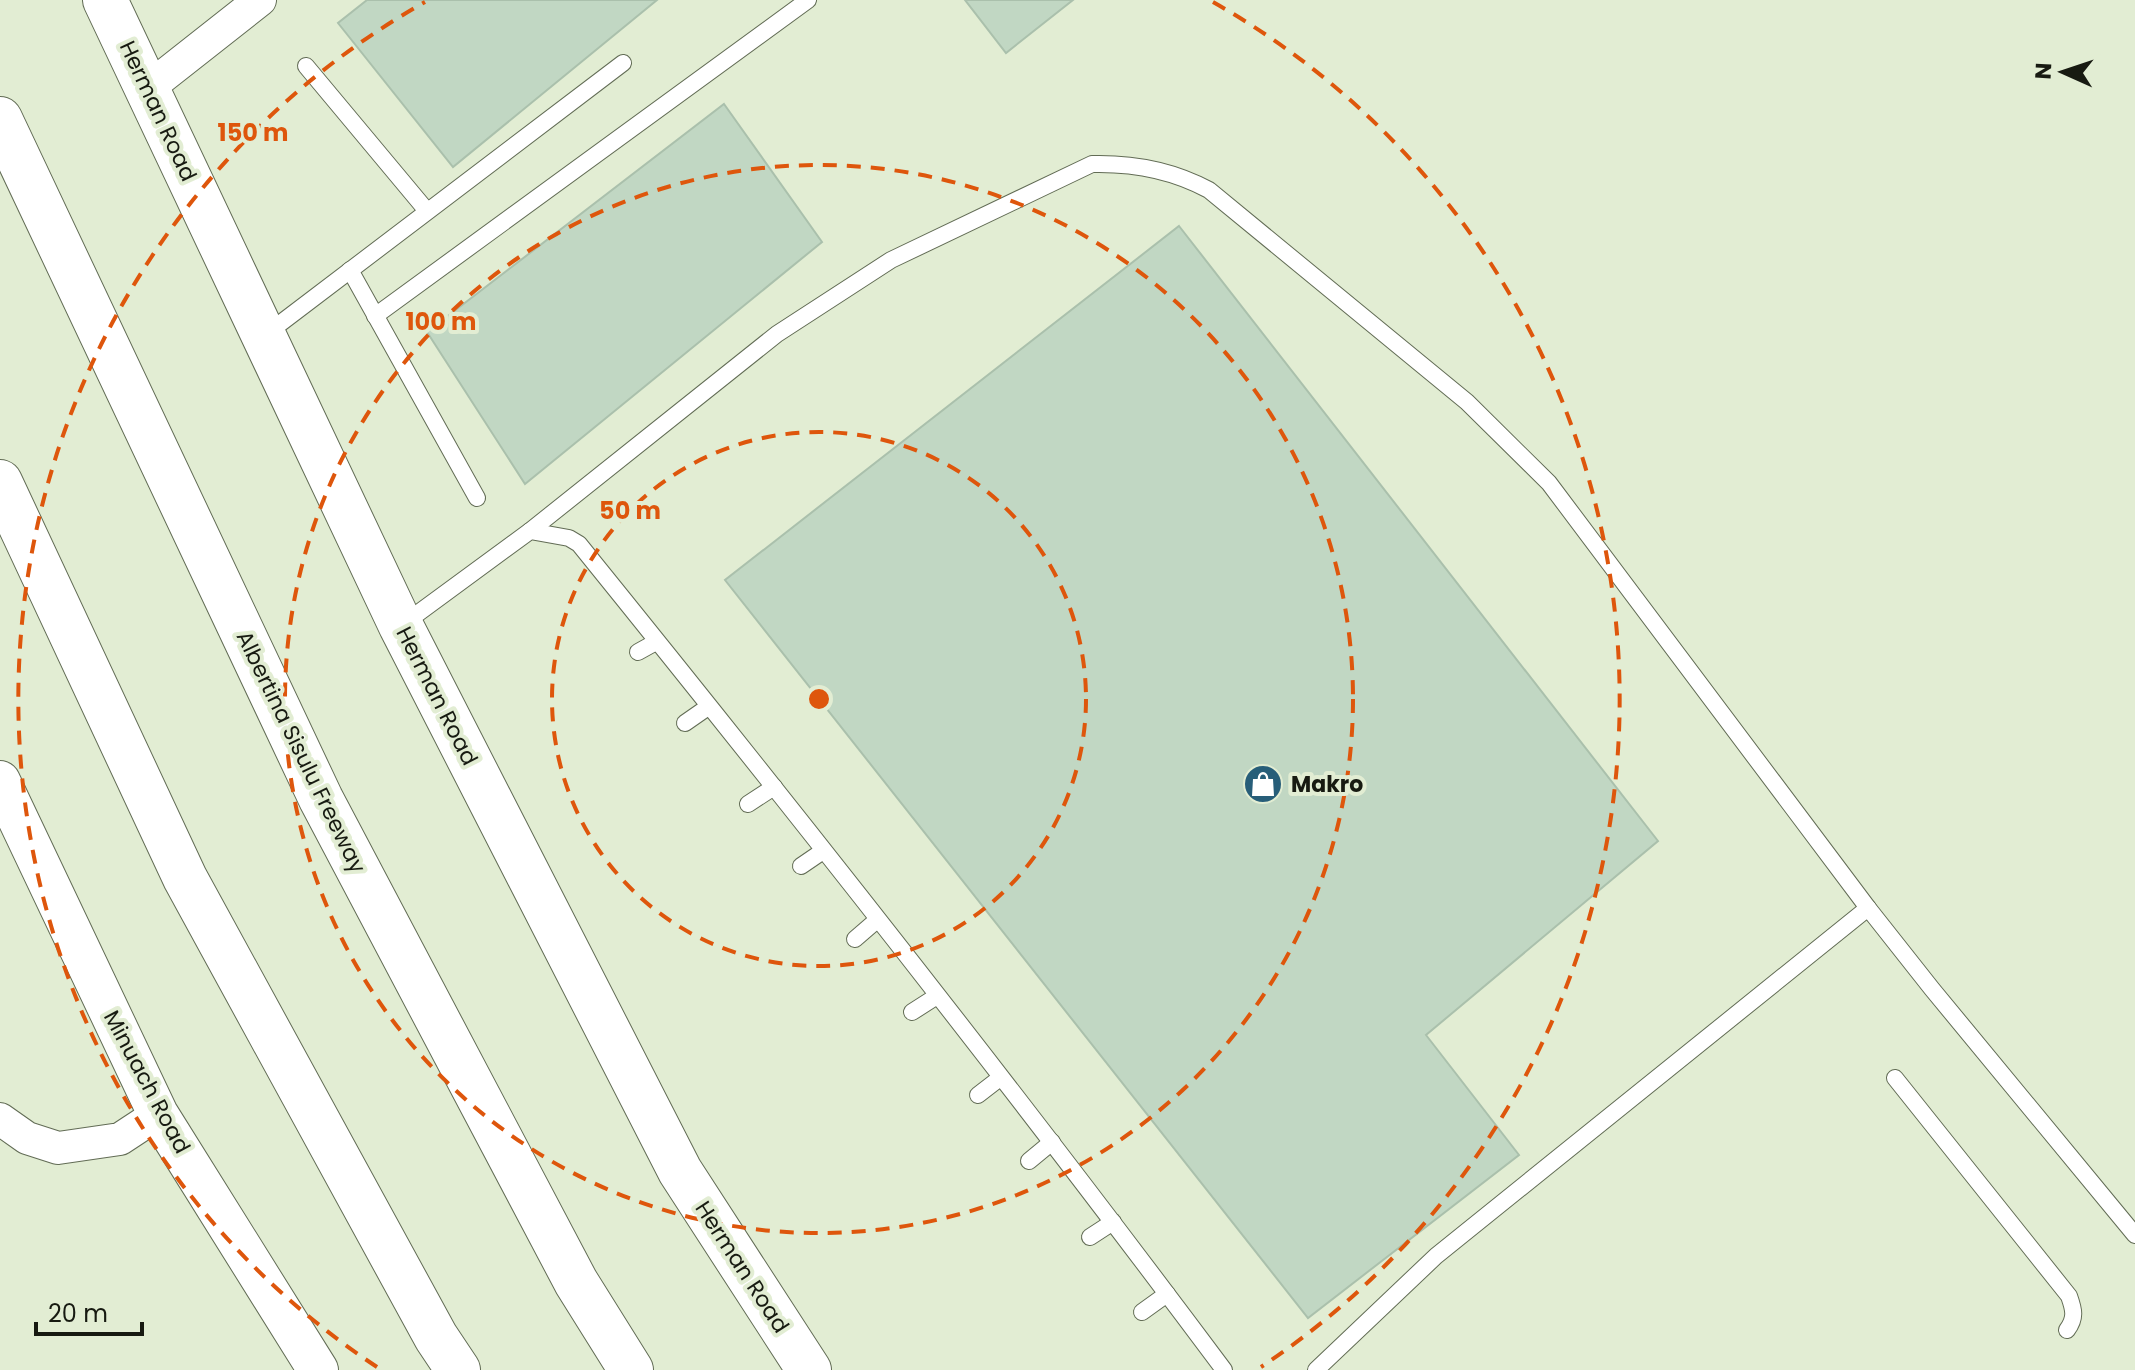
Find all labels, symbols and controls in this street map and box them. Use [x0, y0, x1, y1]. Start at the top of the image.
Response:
north arrow [2023, 32, 2103, 112]
street label: Herman Road [112, 36, 204, 186]
text: N [2028, 62, 2059, 80]
text: 150 m [218, 116, 288, 149]
text: 100 m [406, 305, 476, 338]
text: 50 m [599, 494, 661, 527]
street label: Herman Road [389, 621, 485, 771]
street label: Albertina Sisulu Freeway [229, 626, 374, 879]
centre of rings [805, 685, 833, 713]
shop icon: Makro [1242, 763, 1284, 805]
place label: Makro [1291, 769, 1363, 800]
street label: Minuach Road [96, 1005, 198, 1159]
street label: Herman Road [688, 1195, 796, 1339]
scale bar [36, 1286, 142, 1336]
text: 20 m [48, 1297, 108, 1330]

